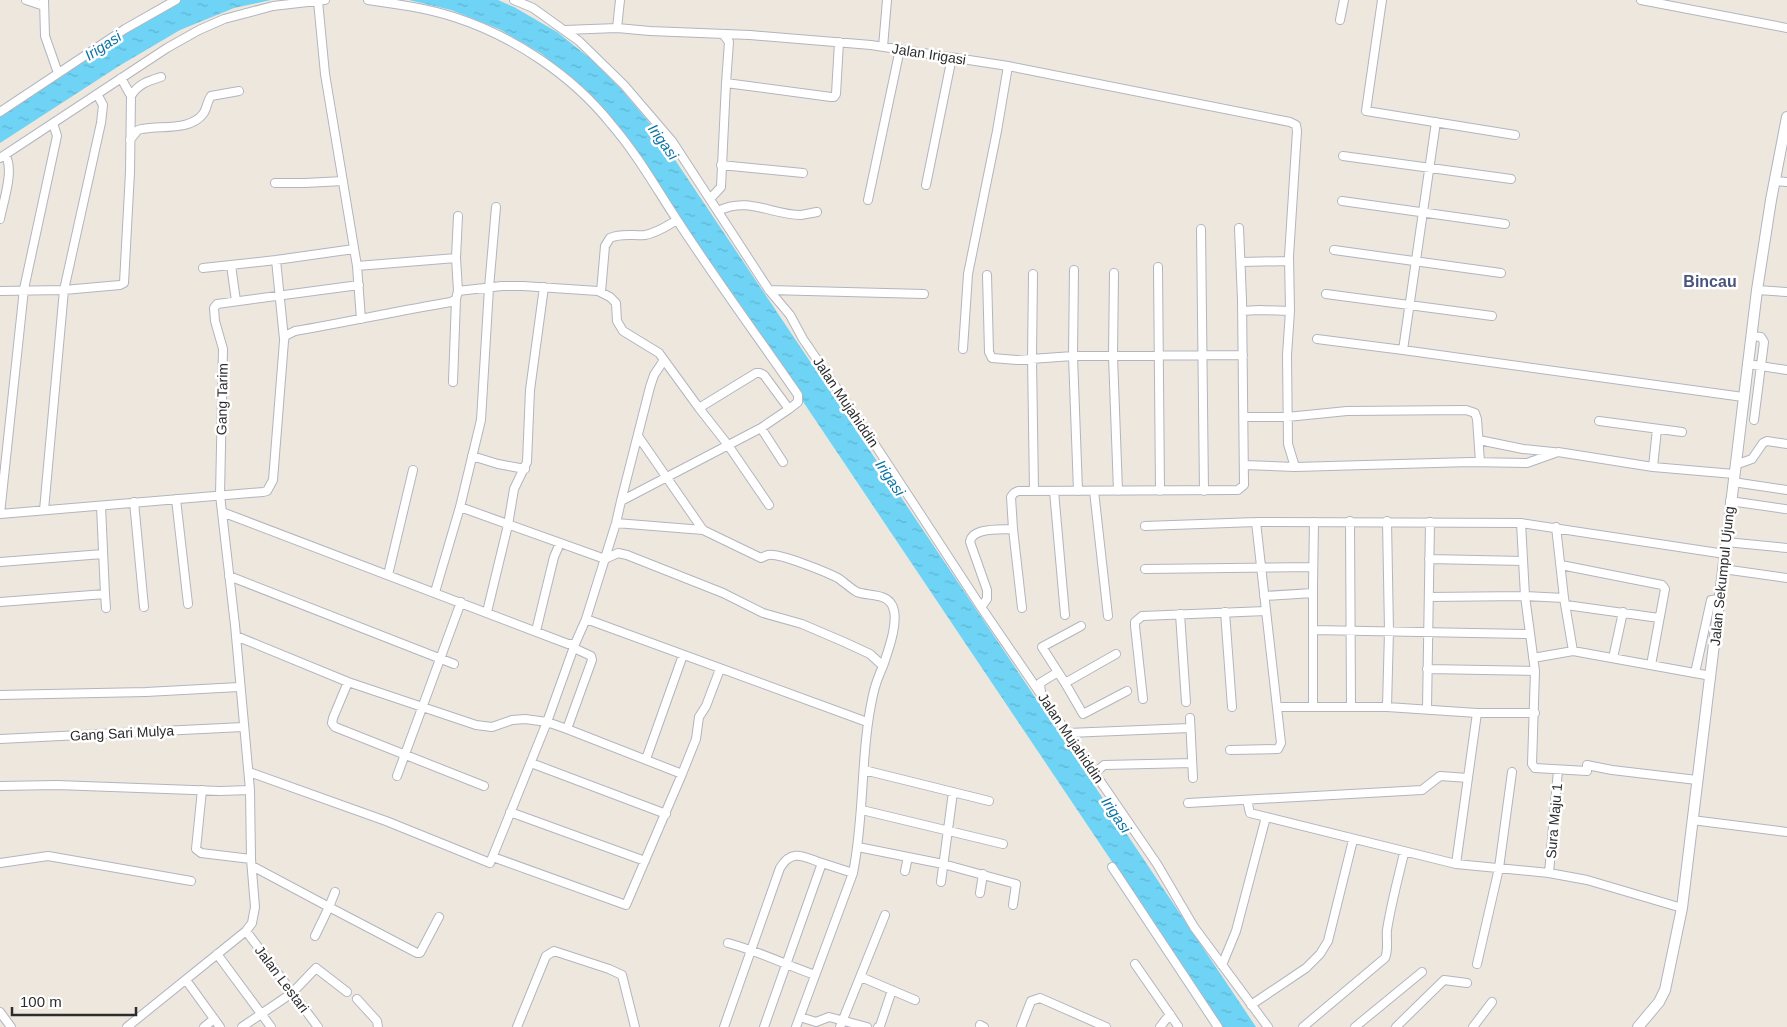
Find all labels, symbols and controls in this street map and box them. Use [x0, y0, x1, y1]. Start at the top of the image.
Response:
water label: Irigasi [81, 27, 125, 64]
street label: Jalan Irigasi [891, 40, 967, 68]
water label: Irigasi [645, 121, 682, 163]
district label: Bincau [1683, 273, 1737, 290]
street label: Jalan Mujahiddin [810, 354, 882, 450]
street label: Gang Tarim [213, 363, 231, 435]
water label: Irigasi [872, 456, 909, 500]
street label: Jalan Sekumpul Ujung [1707, 506, 1737, 646]
street label: Jalan Mujahiddin [1035, 690, 1107, 786]
street label: Gang Sari Mulya [70, 722, 175, 744]
street label: Sura Maju 1 [1543, 782, 1565, 859]
water label: Irigasi [1098, 793, 1135, 837]
street label: Jalan Lestari [252, 942, 312, 1016]
scale bar [12, 984, 136, 1016]
text: 100 m [20, 993, 62, 1010]

